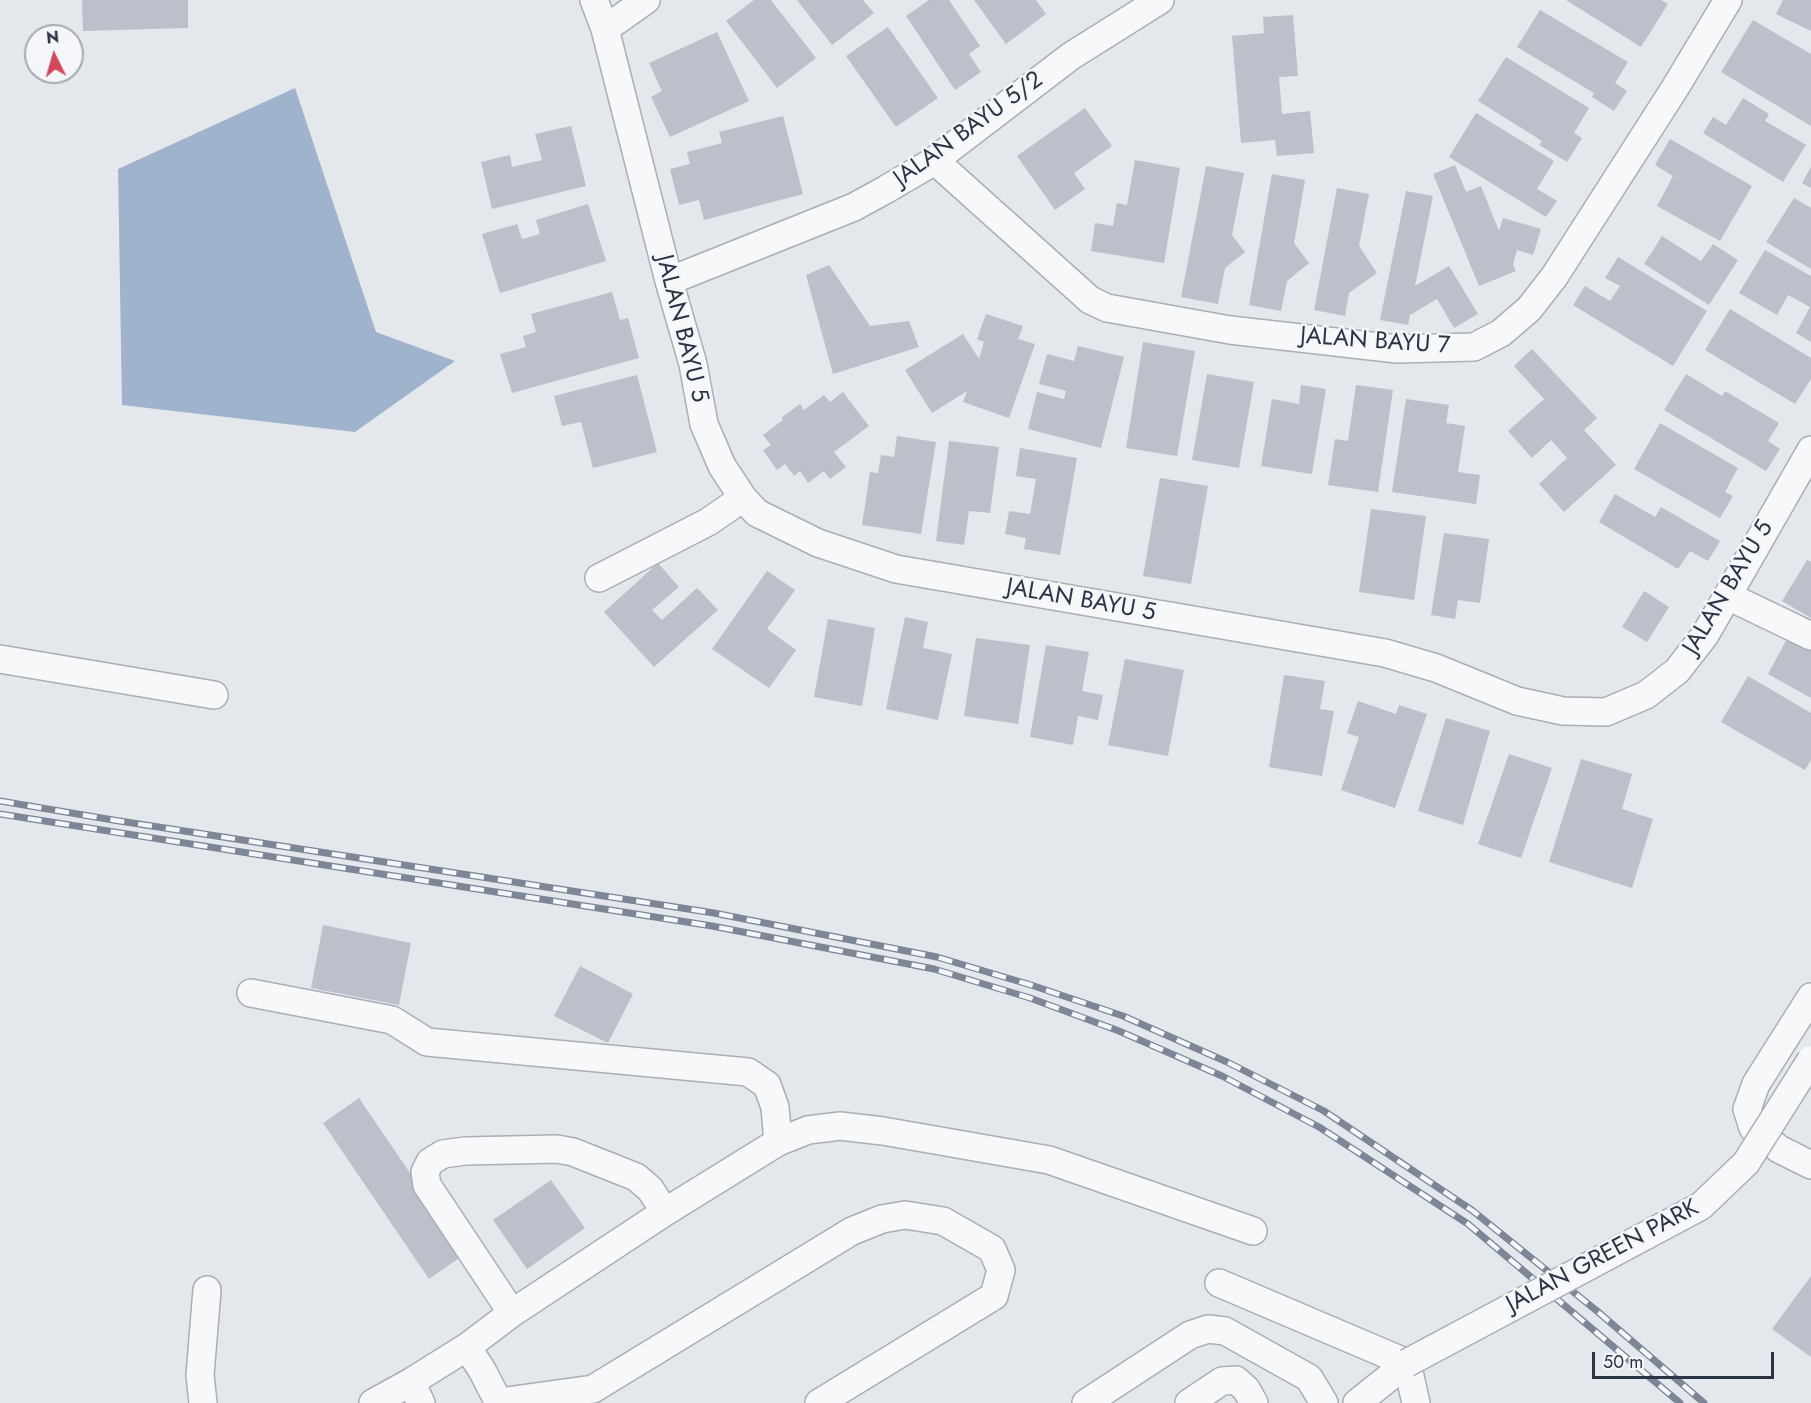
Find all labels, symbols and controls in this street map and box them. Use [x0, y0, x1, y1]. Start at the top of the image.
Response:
north arrow [24, 24, 84, 84]
text: N [45, 26, 60, 50]
street label: JALAN BAYU 5/2 [889, 66, 1049, 194]
street label: JALAN BAYU 5 [649, 252, 713, 406]
street label: JALAN BAYU 7 [1299, 322, 1451, 362]
street label: JALAN BAYU 5 [1678, 516, 1780, 660]
street label: JALAN BAYU 5 [1004, 574, 1158, 628]
street label: JALAN GREEN PARK [1502, 1194, 1704, 1320]
scale bar [1595, 1340, 1776, 1378]
text: 50 m [1603, 1349, 1643, 1375]

